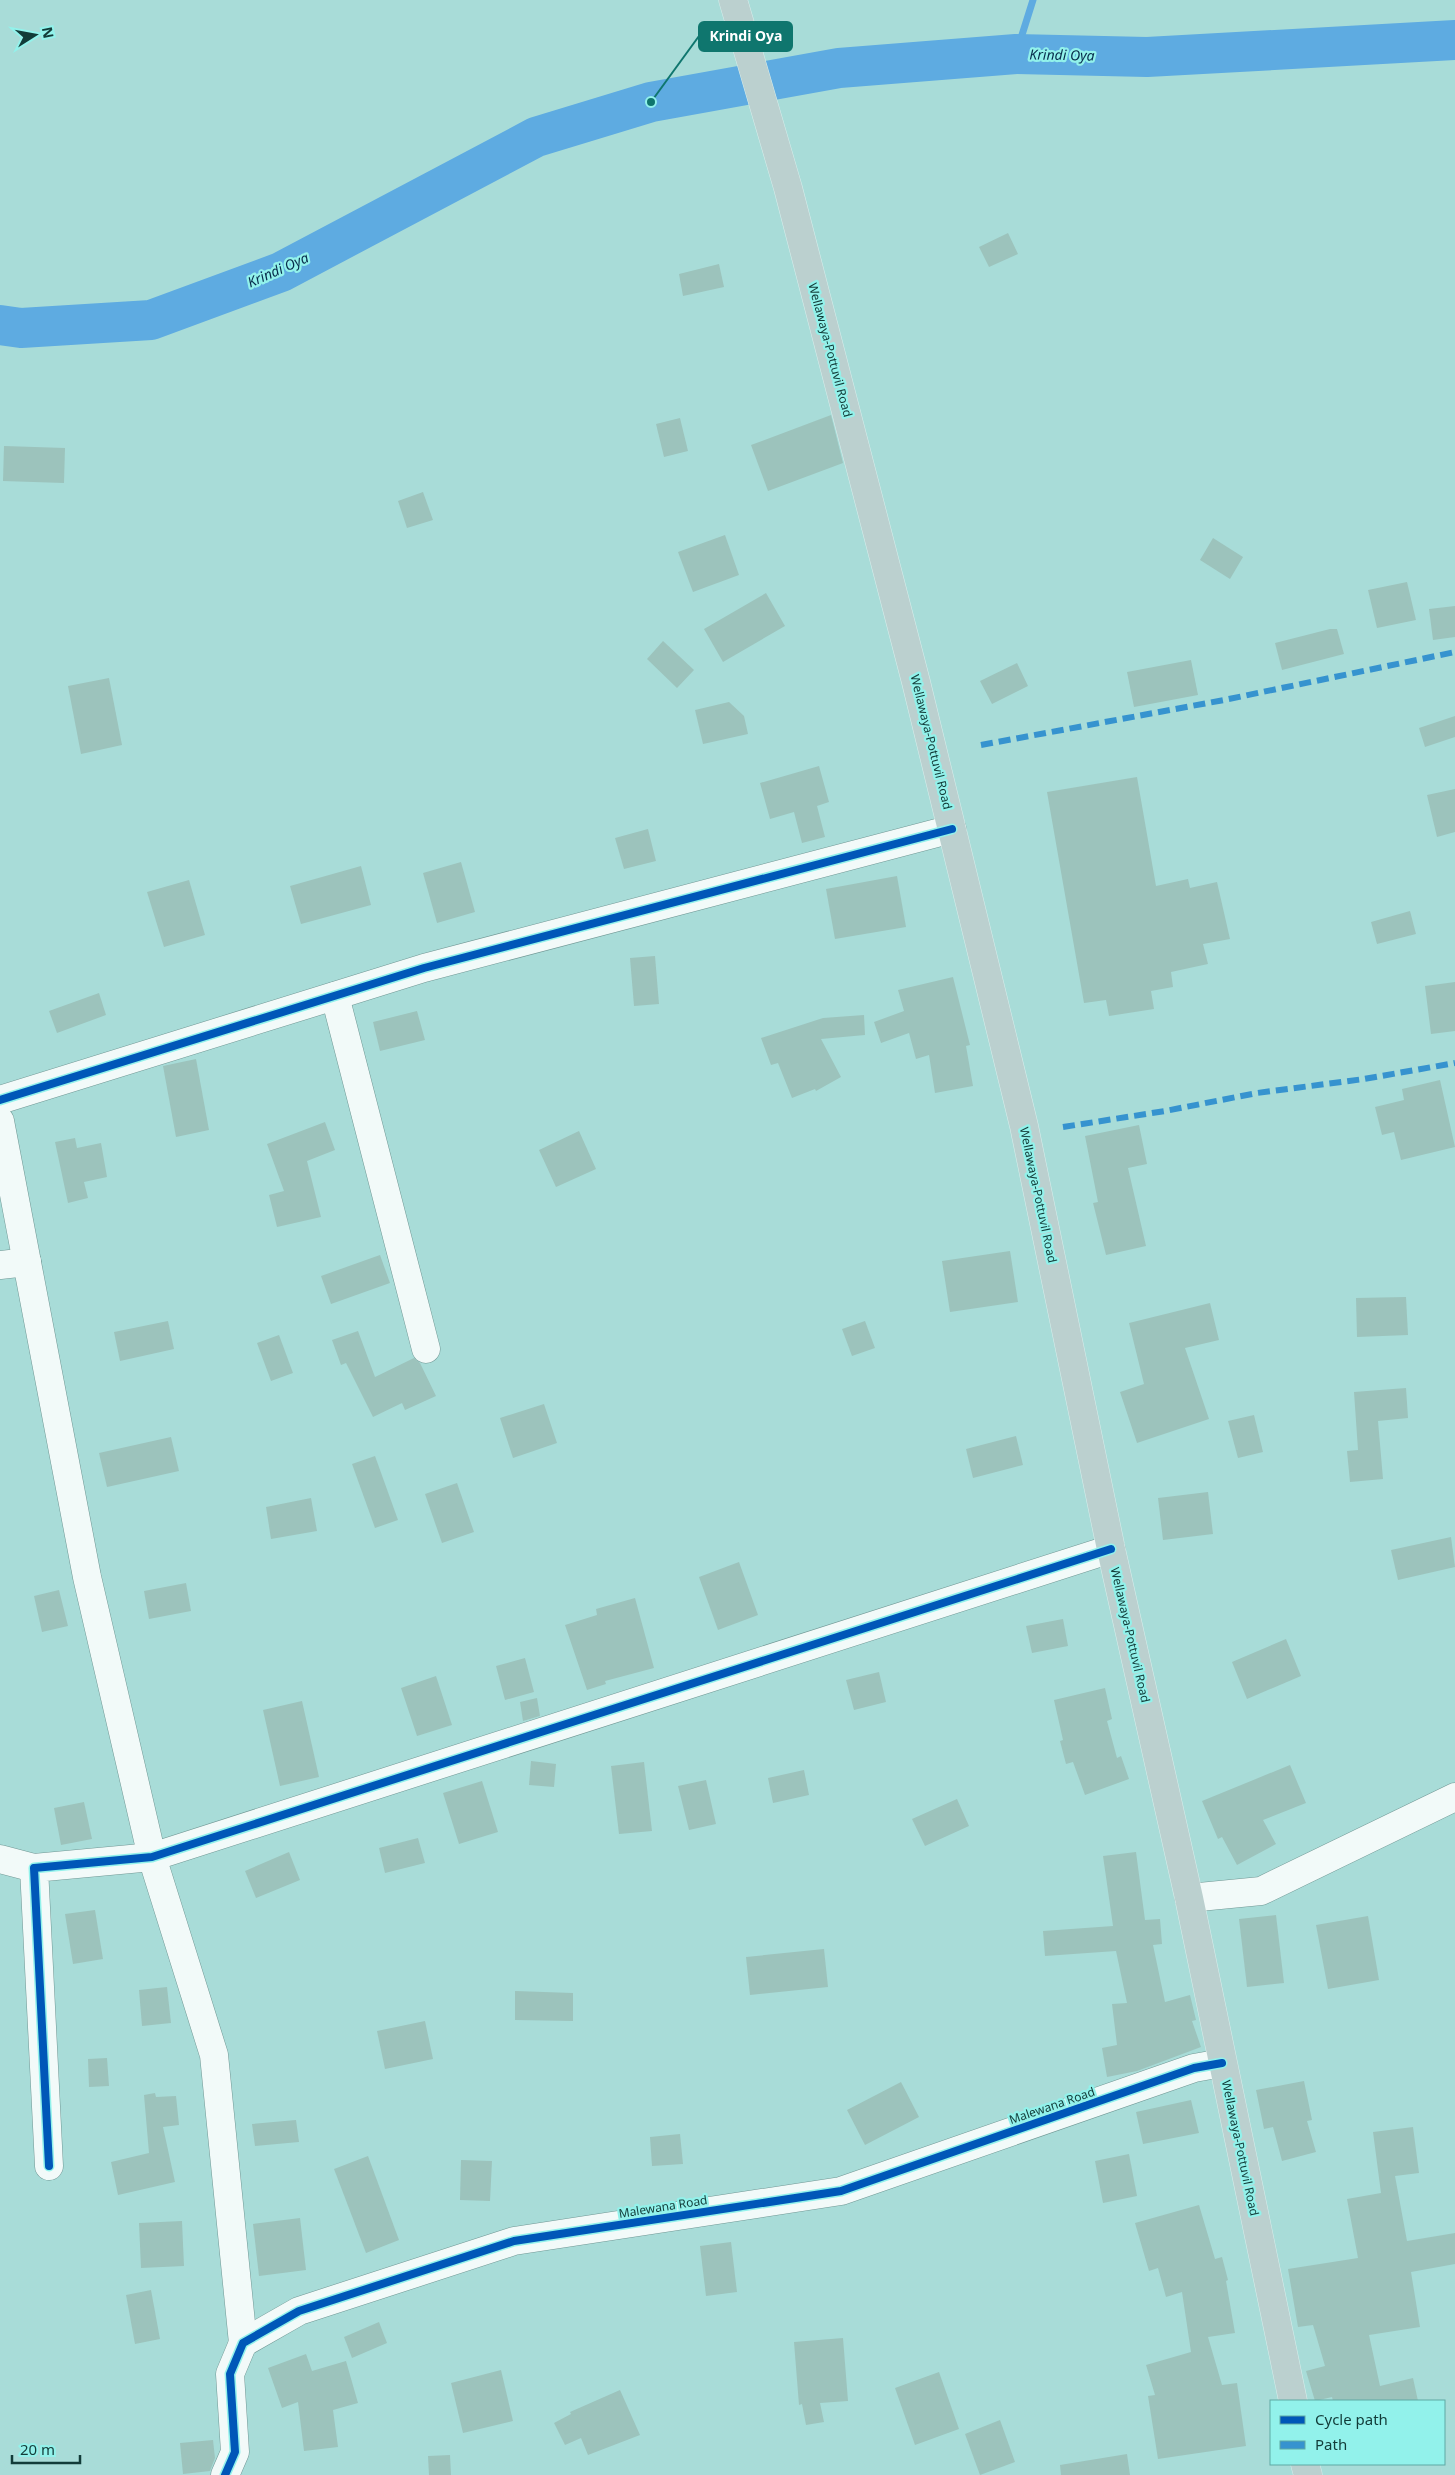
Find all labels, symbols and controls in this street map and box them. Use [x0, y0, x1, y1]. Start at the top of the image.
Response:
north arrow [10, 10, 60, 60]
callout: Krindi Oya [699, 22, 792, 51]
text: N [38, 25, 59, 40]
text: Krindi Oya [710, 26, 782, 45]
water label: Krindi Oya [1029, 44, 1095, 65]
water label: Krindi Oya [244, 248, 311, 291]
street label: Wellawaya-Pottuvil Road [804, 281, 857, 419]
street label: Wellawaya-Pottuvil Road [907, 673, 956, 811]
street label: Wellawaya-Pottuvil Road [1016, 1125, 1061, 1264]
street label: Wellawaya-Pottuvil Road [1107, 1566, 1154, 1704]
street label: Wellawaya-Pottuvil Road [1218, 2078, 1263, 2217]
street label: Malewana Road [1007, 2083, 1097, 2128]
street label: Malewana Road [617, 2191, 708, 2222]
legend [1270, 2400, 1445, 2465]
text: Cycle path [1315, 2409, 1388, 2429]
scale bar [12, 2432, 80, 2464]
text: Path [1315, 2434, 1347, 2454]
text: 20 m [20, 2439, 55, 2459]

